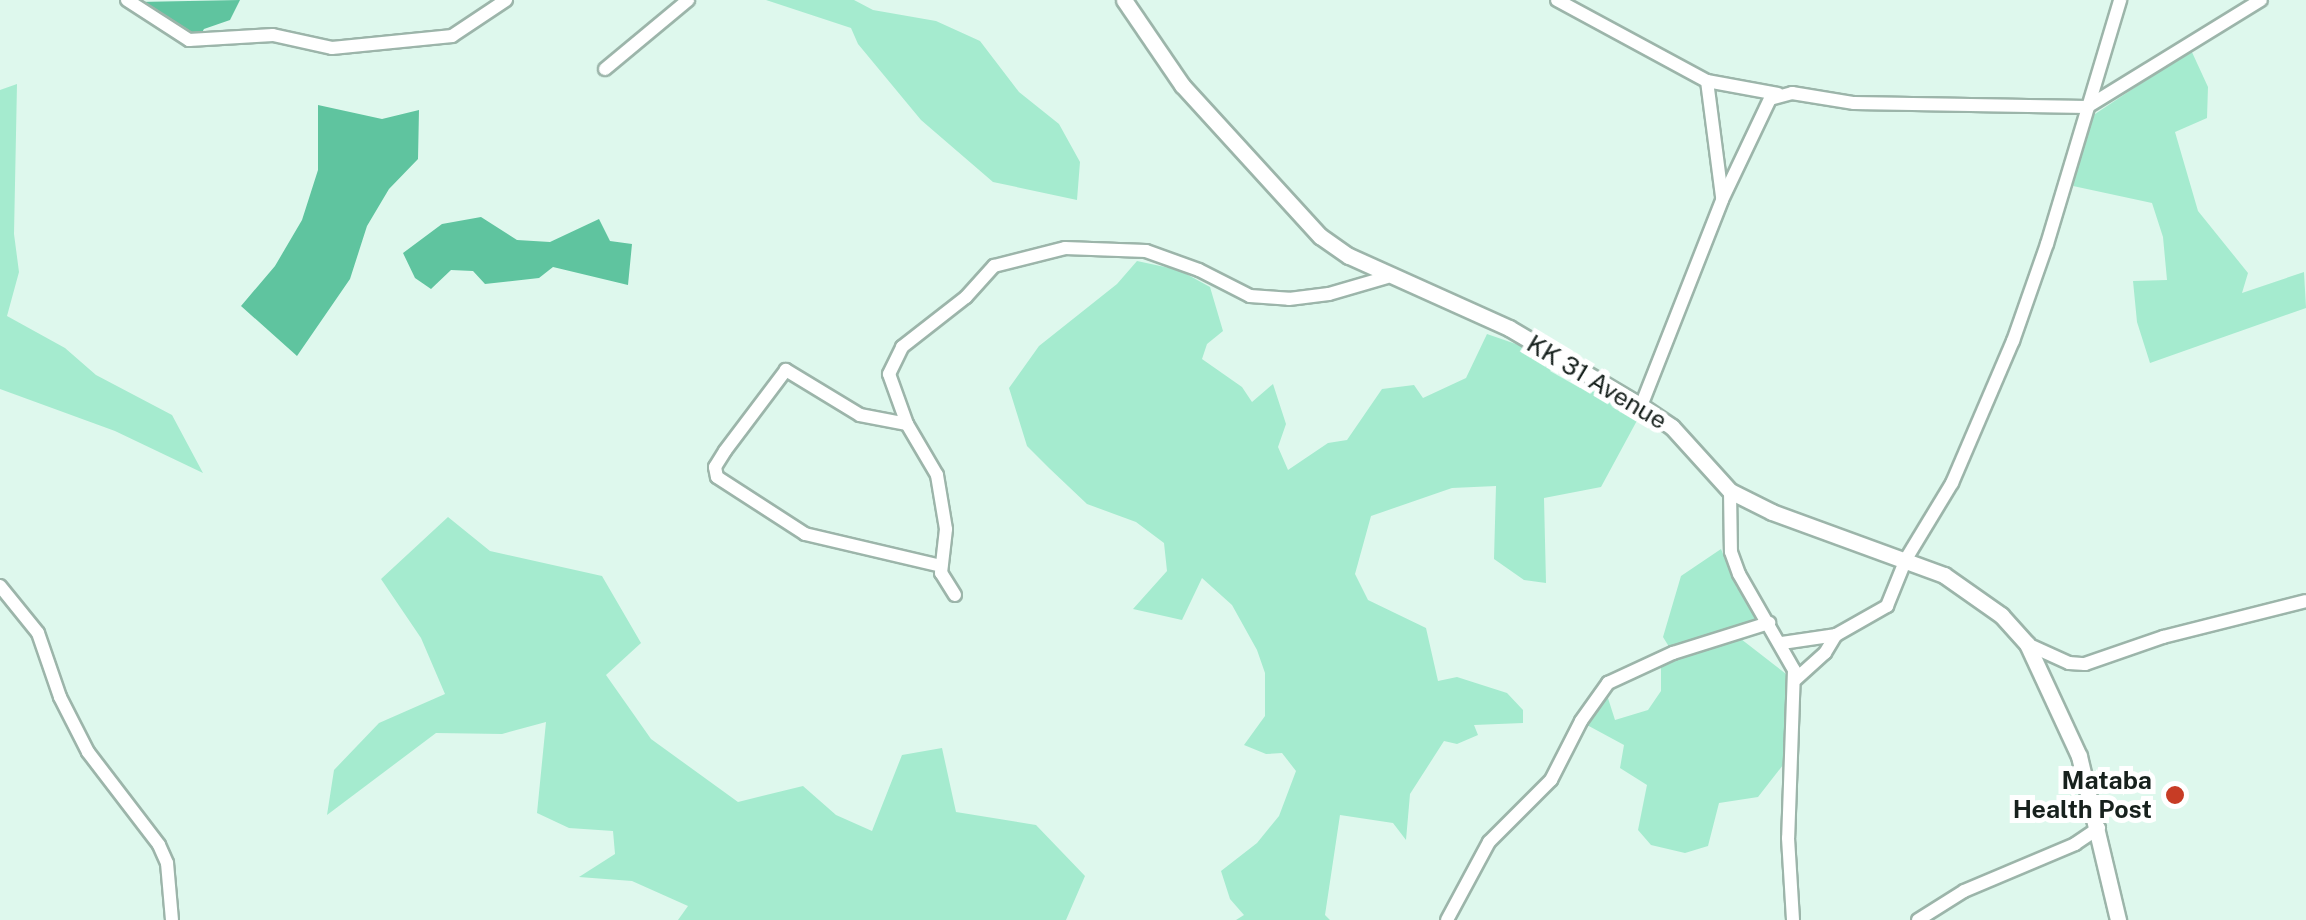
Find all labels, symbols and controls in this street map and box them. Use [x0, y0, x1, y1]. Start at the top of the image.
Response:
street label: KK 31 Avenue [1522, 328, 1672, 436]
place label: Mataba Health Post [2013, 766, 2152, 825]
marker: Mataba Health Post [2162, 782, 2188, 808]

